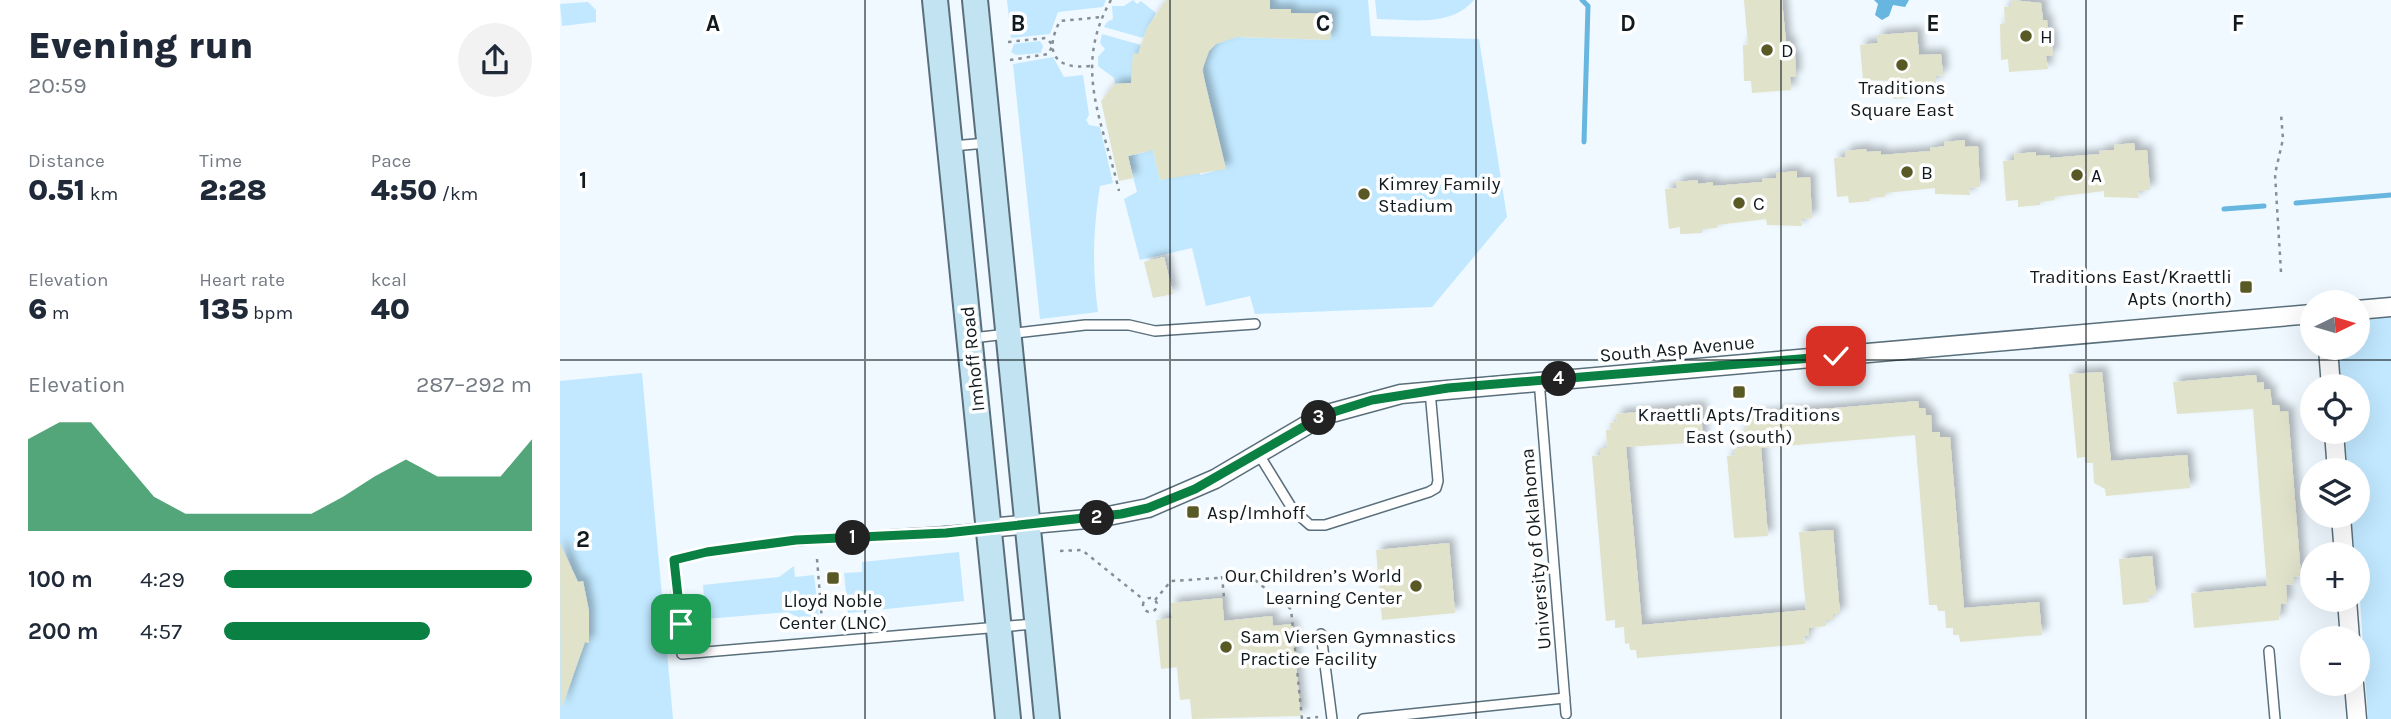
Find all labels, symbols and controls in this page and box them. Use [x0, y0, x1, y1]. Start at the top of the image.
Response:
text: A [706, 10, 720, 37]
text: B [1011, 10, 1025, 37]
text: C [1316, 10, 1330, 37]
text: D [1620, 10, 1636, 37]
text: E [1926, 10, 1940, 37]
text: F [2232, 10, 2244, 37]
text: Evening run [28, 23, 253, 68]
button: share [458, 23, 532, 97]
place label: H [2040, 26, 2053, 48]
marker: H [2018, 28, 2034, 44]
place label: D [1781, 40, 1794, 62]
marker: D [1759, 42, 1775, 58]
marker: Traditions Square East [1894, 57, 1910, 73]
text: 20:59 [28, 72, 87, 99]
place label: Traditions Square East [1850, 77, 1954, 121]
text: Distance [28, 150, 105, 172]
text: Time [199, 150, 242, 172]
text: Pace [371, 150, 411, 172]
place label: B [1921, 162, 1933, 184]
marker: B [1899, 164, 1915, 180]
place label: A [2091, 165, 2102, 187]
text: 1 [579, 167, 587, 194]
marker: A [2069, 167, 2085, 183]
text: 0.51 [28, 172, 85, 208]
text: 2:28 [199, 172, 267, 208]
text: 4:50 [371, 172, 437, 208]
place label: Kimrey Family Stadium [1378, 173, 1501, 217]
text: km [85, 183, 118, 205]
text: /km [437, 183, 478, 205]
marker: Kimrey Family Stadium [1356, 186, 1372, 202]
place label: C [1753, 193, 1765, 215]
marker: C [1731, 195, 1747, 211]
place label: Traditions East/Kraettli Apts (north) [2030, 266, 2232, 310]
text: Elevation [28, 269, 108, 291]
text: Heart rate [199, 269, 285, 291]
text: kcal [371, 269, 407, 291]
marker: Traditions East/Kraettli Apts (north) [2238, 279, 2254, 295]
north arrow [2300, 290, 2370, 360]
map controls [2300, 290, 2370, 696]
text: 6 [28, 291, 47, 327]
text: 135 [199, 291, 249, 327]
text: 40 [371, 291, 410, 327]
text: m [47, 302, 70, 324]
text: bpm [249, 302, 293, 324]
street label: Imhoff Road [957, 305, 989, 413]
pin [1806, 326, 1866, 386]
street label: South Asp Avenue [1599, 331, 1756, 367]
icon: check [1817, 337, 1855, 375]
pin: 4 [1542, 362, 1576, 396]
text: 4 [1553, 367, 1564, 389]
text: Elevation [28, 371, 125, 398]
text: 287–292 m [416, 371, 532, 398]
button: locate [2300, 374, 2370, 444]
marker: Kraettli Apts/Traditions East (south) [1731, 384, 1747, 400]
pin: 3 [1302, 400, 1336, 436]
place label: Kraettli Apts/Traditions East (south) [1638, 404, 1840, 448]
text: 3 [1313, 406, 1324, 428]
street label: University of Oklahoma [1516, 447, 1556, 651]
button: layers [2300, 458, 2370, 528]
pin: 2 [1080, 500, 1114, 536]
place label: Asp/Imhoff [1207, 502, 1306, 524]
marker: Asp/Imhoff [1185, 504, 1201, 520]
text: 2 [1091, 506, 1102, 528]
pin: 1 [836, 520, 870, 556]
text: 2 [576, 526, 590, 553]
text: 1 [849, 526, 856, 548]
button: + [2300, 542, 2370, 612]
place label: Our Children’s World Learning Center [1225, 565, 1402, 609]
text: 100 m [28, 566, 93, 593]
text: 4:29 [140, 566, 185, 593]
marker: Lloyd Noble Center (LNC) [825, 570, 841, 586]
marker: Our Children’s World Learning Center [1408, 578, 1424, 594]
place label: Lloyd Noble Center (LNC) [779, 590, 887, 634]
pin [651, 594, 711, 654]
icon: arrive [662, 605, 700, 643]
text: 200 m [28, 618, 99, 645]
text: 4:57 [140, 618, 182, 645]
place label: Sam Viersen Gymnastics Practice Facility [1240, 626, 1456, 670]
button: − [2300, 626, 2370, 696]
marker: Sam Viersen Gymnastics Practice Facility [1218, 639, 1234, 655]

